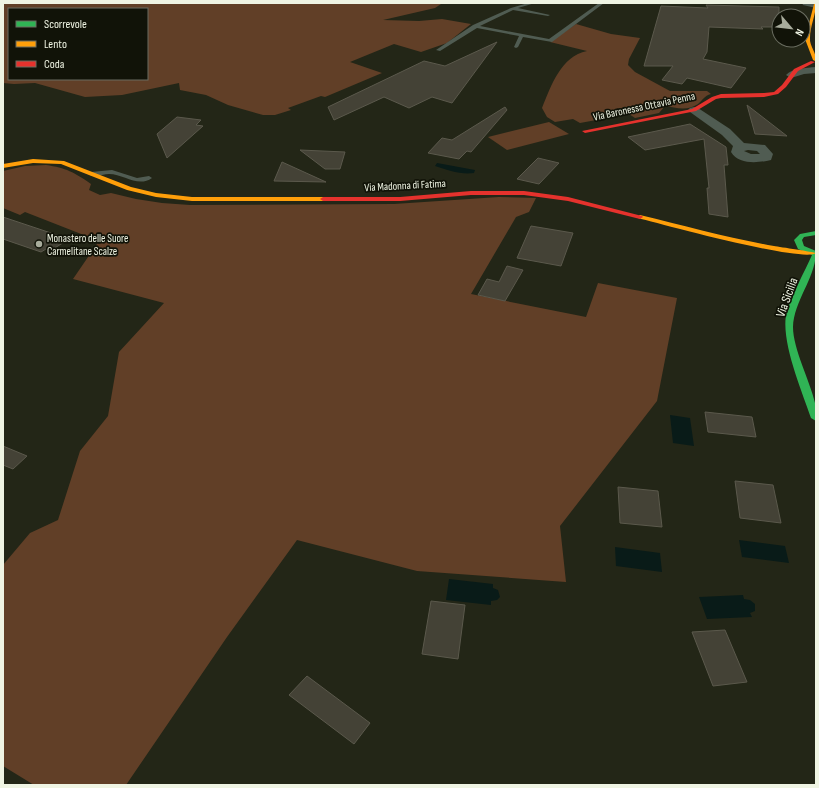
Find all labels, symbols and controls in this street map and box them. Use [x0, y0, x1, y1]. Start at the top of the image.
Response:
legend [8, 8, 148, 80]
north arrow [771, 8, 811, 48]
text: Scorrevole [44, 17, 87, 32]
text: N [792, 27, 807, 38]
text: Lento [44, 37, 67, 52]
text: Coda [44, 57, 65, 72]
street label: Via Baronessa Ottavia Penna [592, 89, 696, 124]
street label: Via Madonna di Fatima [364, 177, 446, 194]
place label: Monastero delle Suore Carmelitane Scalze [47, 232, 129, 258]
marker: Monastero delle Suore Carmelitane Scalze [34, 239, 44, 249]
street label: Via Sicilia [772, 275, 801, 319]

